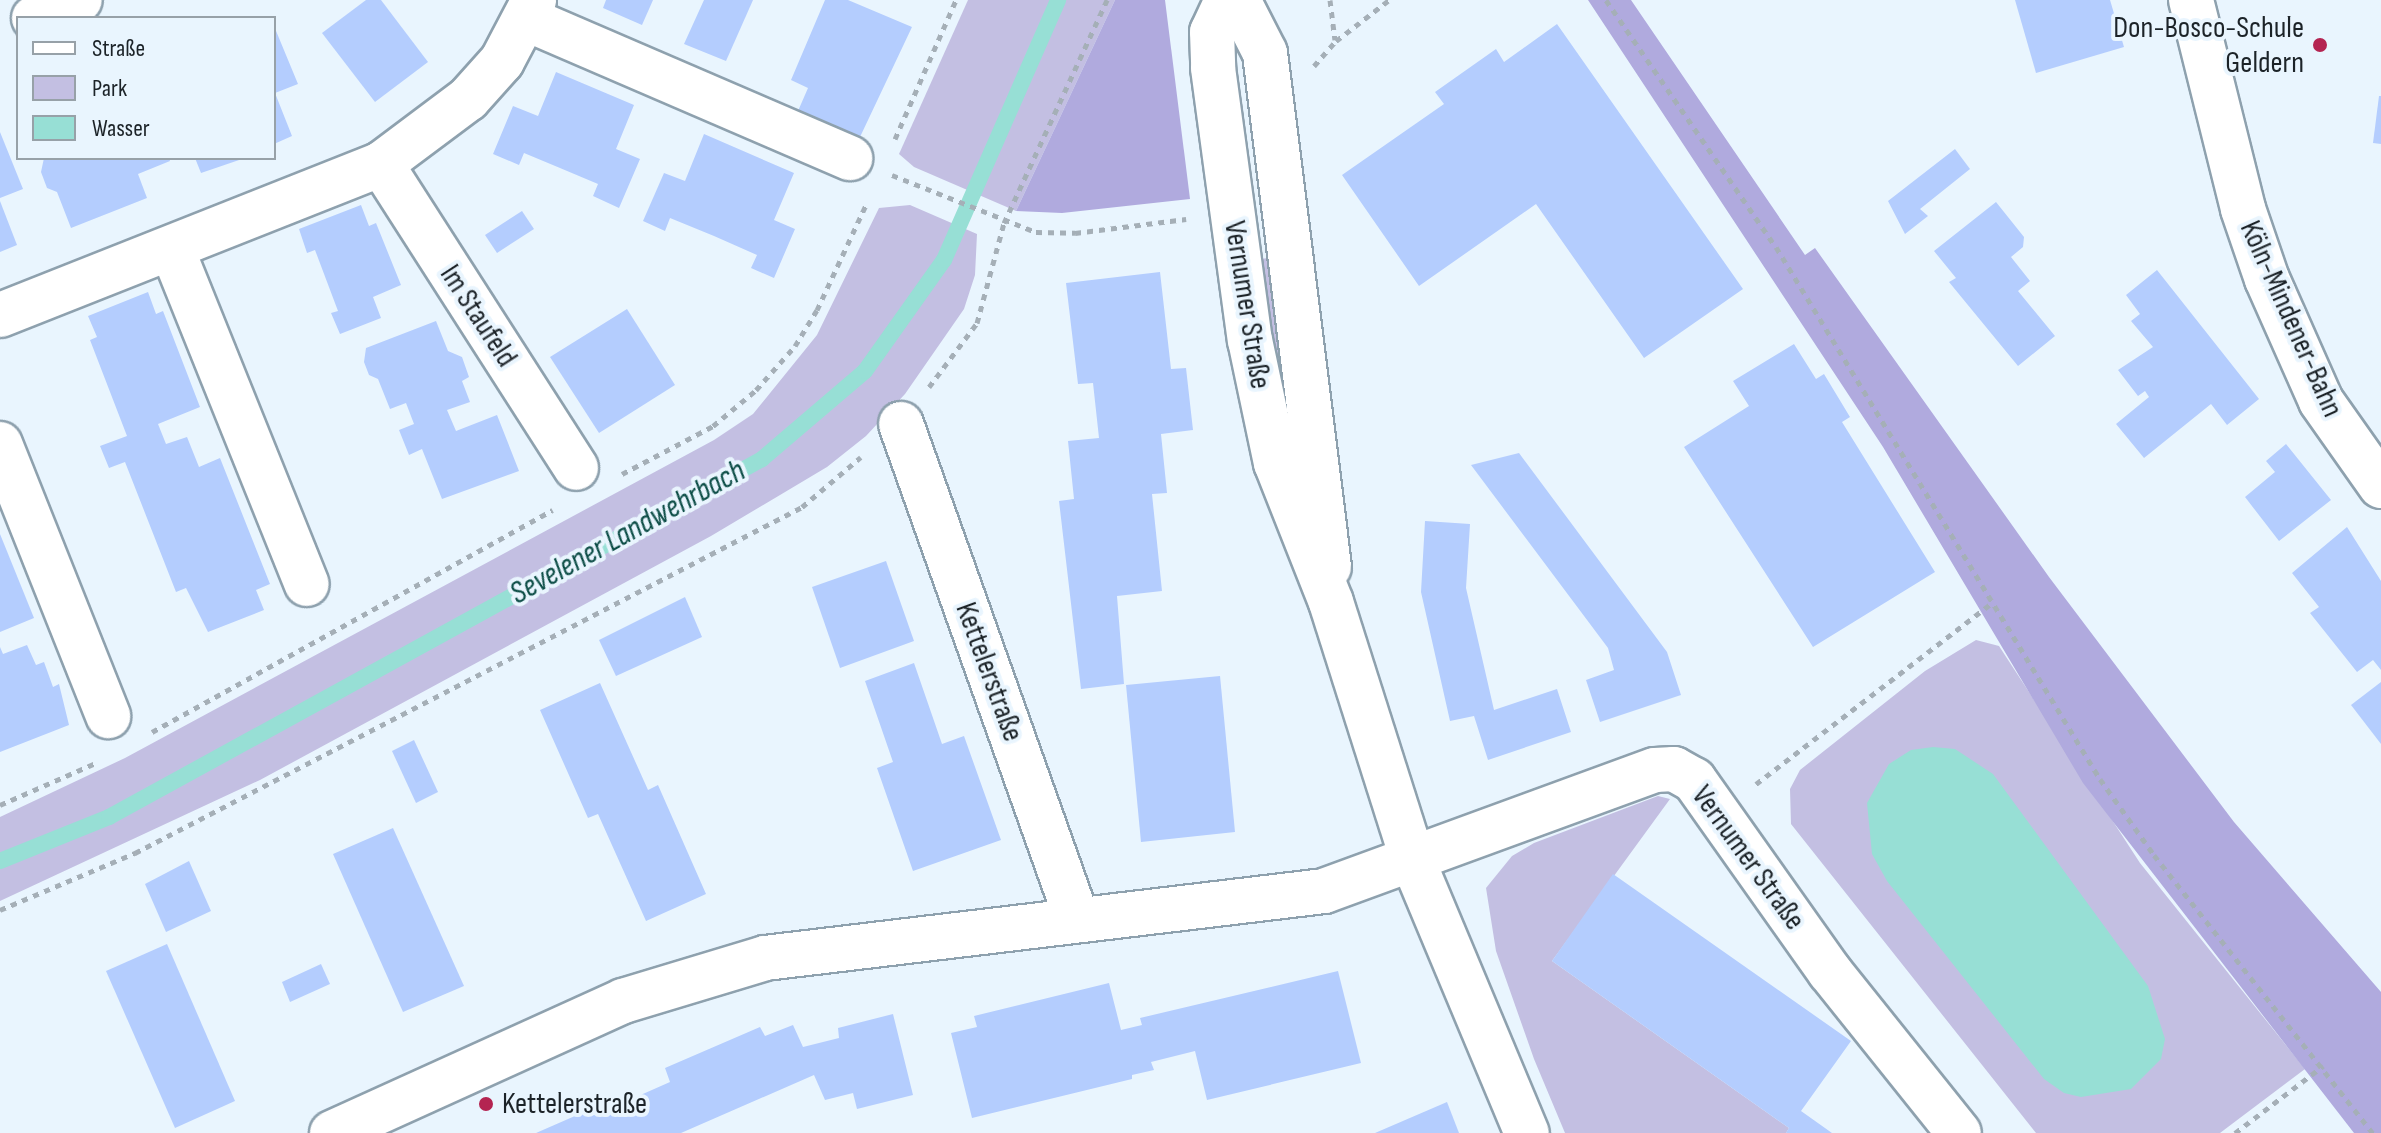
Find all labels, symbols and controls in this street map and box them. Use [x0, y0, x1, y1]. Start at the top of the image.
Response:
place label: Don-Bosco-Schule Geldern [2113, 10, 2304, 80]
legend [16, 16, 276, 160]
text: Straße [92, 34, 145, 63]
marker: Don-Bosco-Schule Geldern [2311, 36, 2329, 54]
text: Park [92, 74, 127, 103]
text: Wasser [92, 114, 150, 143]
street label: Köln-Mindener-Bahn [2232, 215, 2350, 423]
street label: Vernumer Straße [1216, 218, 1278, 392]
street label: Im Staufeld [432, 258, 524, 374]
water label: Sevelener Landwehrbach [504, 452, 752, 614]
street label: Kettelerstraße [947, 598, 1031, 746]
street label: Vernumer Straße [1684, 779, 1812, 937]
place label: Kettelerstraße [502, 1086, 647, 1122]
marker: Kettelerstraße [477, 1095, 495, 1113]

